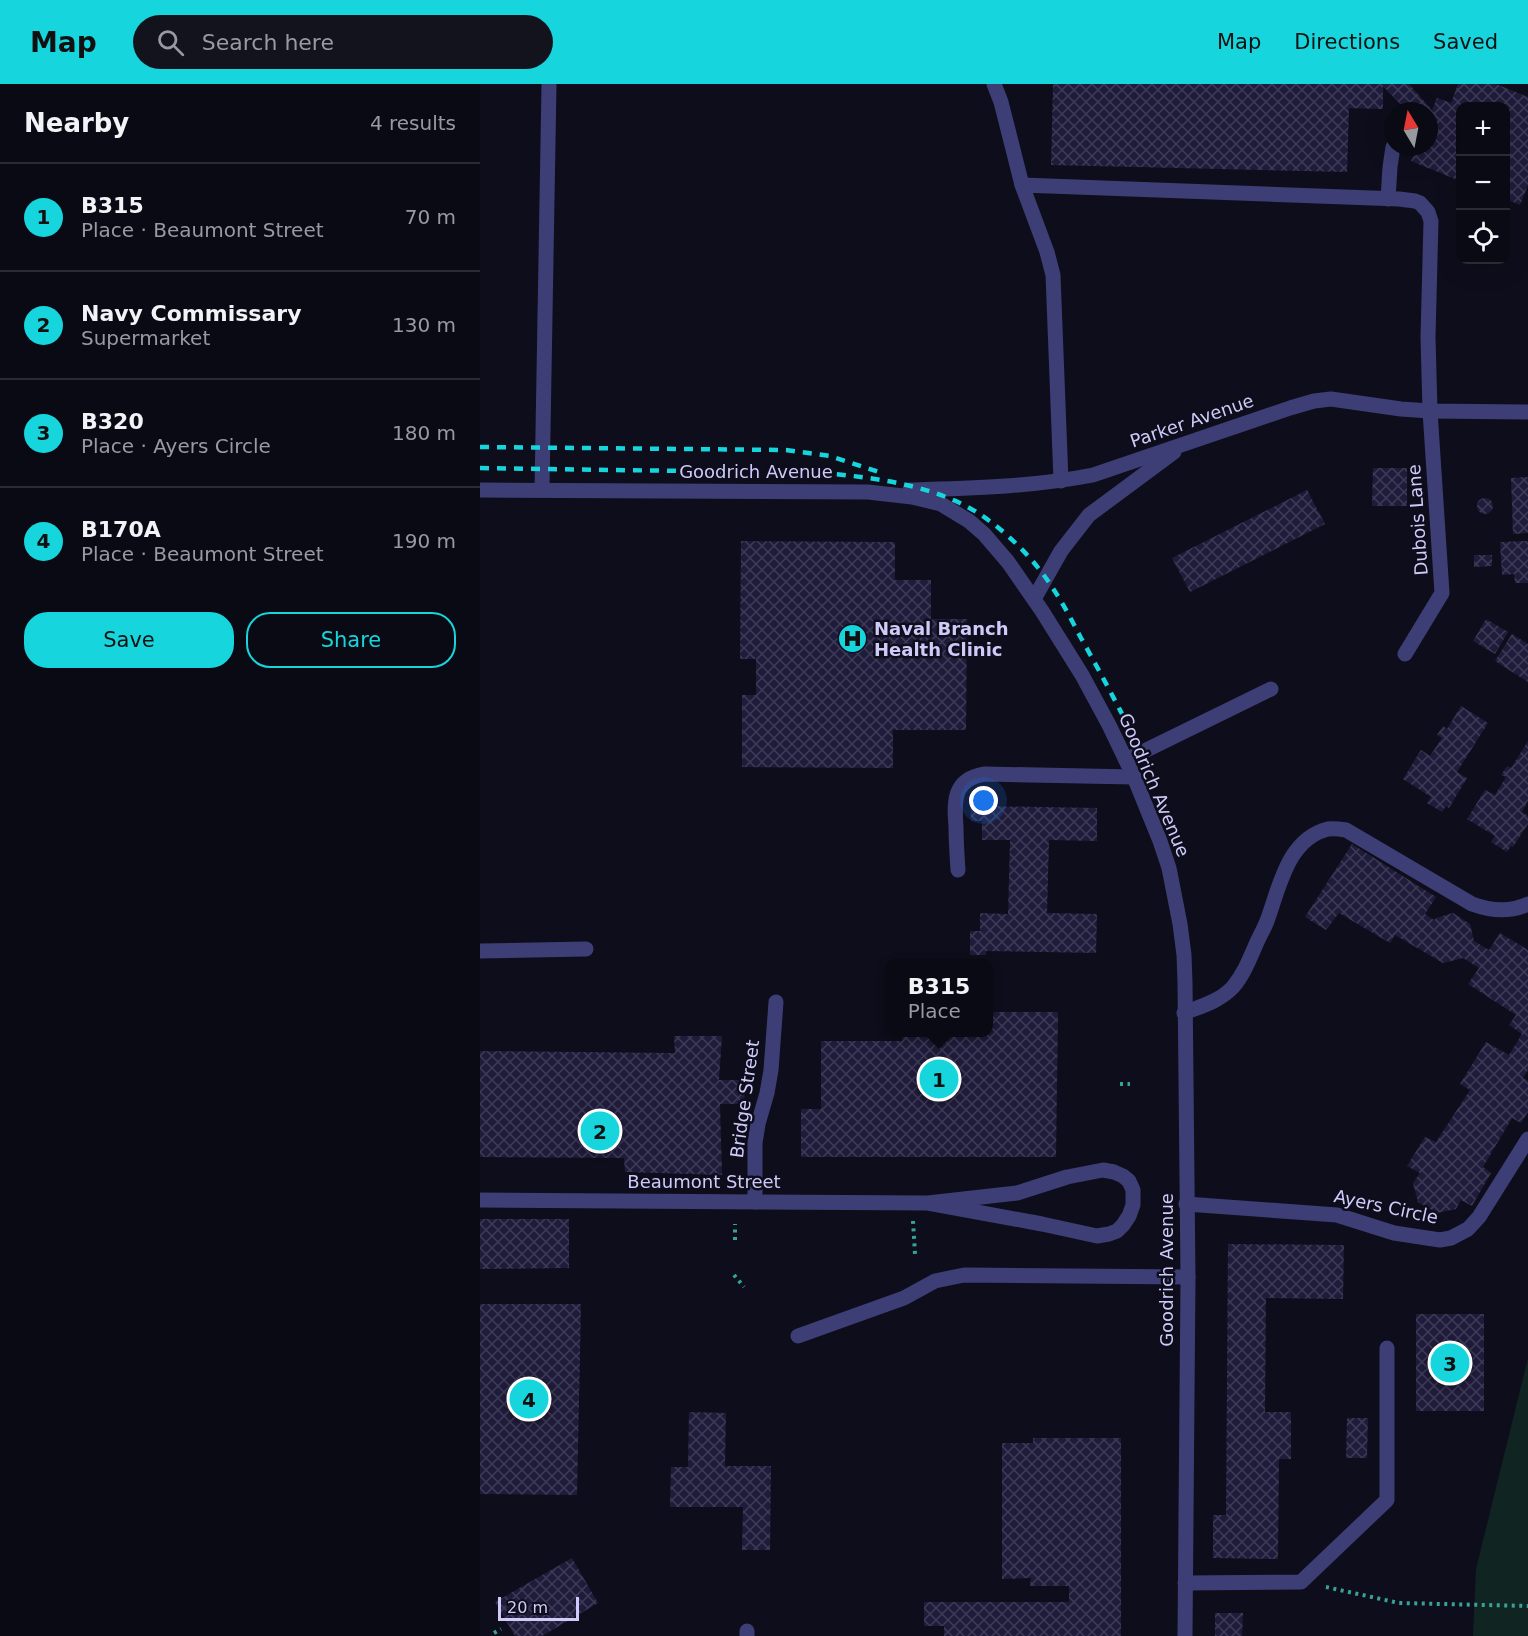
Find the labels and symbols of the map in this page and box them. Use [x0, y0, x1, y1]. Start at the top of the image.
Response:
north arrow [1384, 102, 1438, 156]
street label: Parker Avenue [1127, 390, 1256, 452]
street label: Goodrich Avenue [679, 461, 833, 482]
street label: Dubois Lane [1403, 464, 1432, 576]
place label: Naval Branch Health Clinic [874, 618, 1009, 660]
hospital icon: Naval Branch Health Clinic [837, 623, 869, 655]
street label: Goodrich Avenue [1115, 710, 1194, 860]
your location [969, 786, 998, 815]
street label: Bridge Street [726, 1039, 763, 1159]
pin: 1 [920, 1056, 958, 1102]
pin: 2 [580, 1108, 620, 1154]
street label: Beaumont Street [627, 1171, 781, 1192]
street label: Ayers Circle [1332, 1185, 1440, 1228]
street label: Goodrich Avenue [1156, 1193, 1177, 1347]
pin: 3 [1430, 1340, 1470, 1386]
pin: 4 [509, 1376, 548, 1422]
scale bar [498, 1594, 579, 1622]

